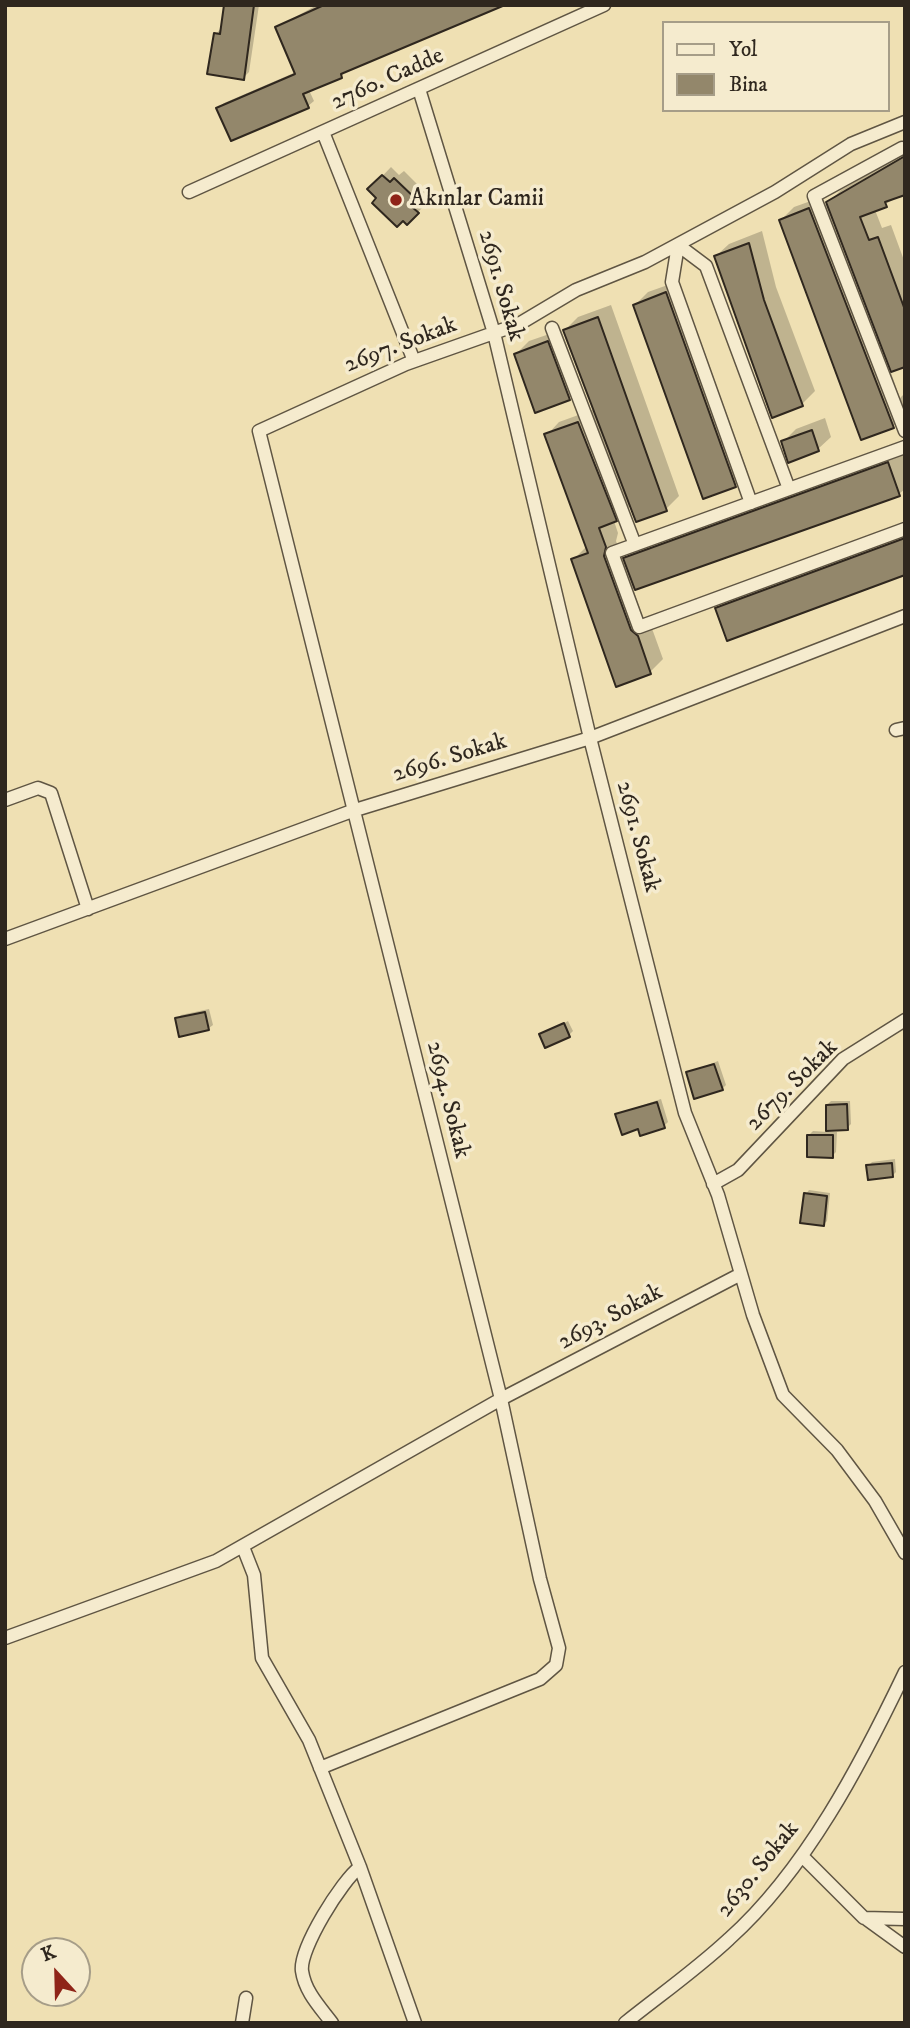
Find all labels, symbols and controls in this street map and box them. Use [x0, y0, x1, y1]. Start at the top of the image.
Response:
legend [662, 21, 889, 112]
text: Yol [729, 37, 757, 63]
street label: 2760. Cadde [327, 42, 449, 118]
text: Bina [729, 72, 768, 98]
place label: Akınlar Camii [410, 186, 544, 214]
marker: Akınlar Camii [388, 192, 404, 208]
street label: 2691. Sokak [470, 227, 530, 345]
street label: 2697. Sokak [341, 311, 461, 381]
street label: 2696. Sokak [389, 728, 511, 790]
street label: 2691. Sokak [608, 778, 666, 896]
street label: 2679. Sokak [741, 1034, 845, 1138]
street label: 2694. Sokak [419, 1038, 475, 1162]
street label: 2693. Sokak [554, 1278, 668, 1358]
street label: 2630. Sokak [712, 1816, 806, 1924]
north arrow [21, 1937, 91, 2007]
text: K [38, 1941, 59, 1967]

